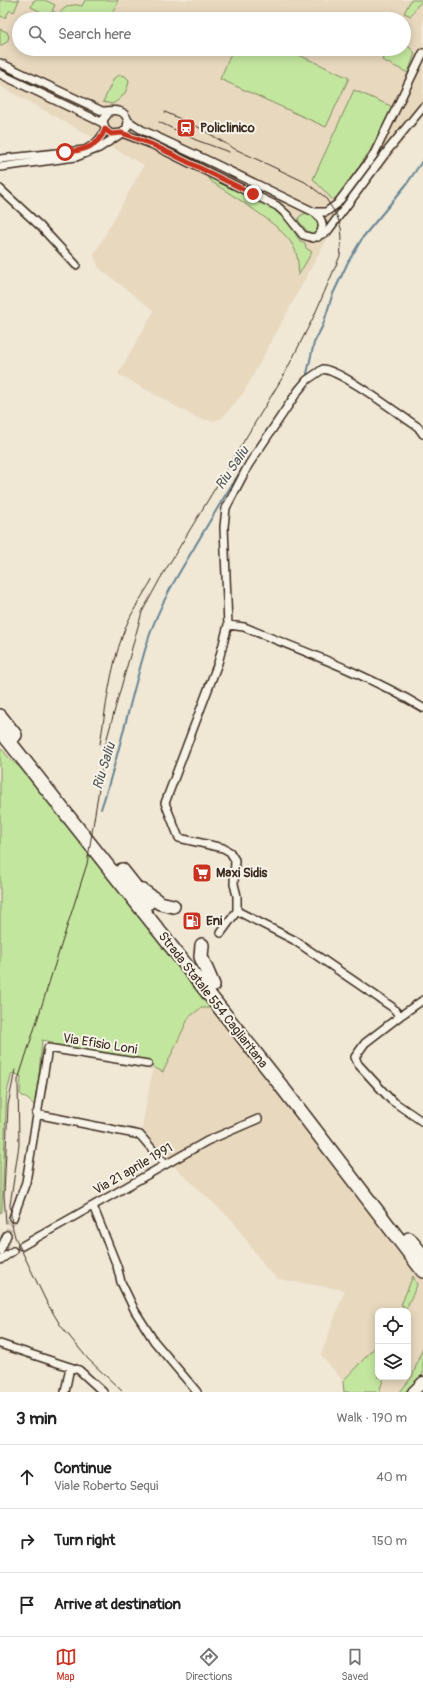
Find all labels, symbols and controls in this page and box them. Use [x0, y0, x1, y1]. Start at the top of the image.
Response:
search box [12, 12, 411, 56]
icon: search [26, 23, 48, 45]
text: Search here [58, 25, 131, 44]
station icon: Policlinico [175, 117, 197, 139]
place label: Policlinico [200, 120, 255, 136]
route start [56, 143, 74, 161]
route end [244, 185, 262, 203]
water label: Riu Saliu [211, 442, 253, 493]
water label: Riu Saliu [89, 740, 119, 792]
supermarket icon: Maxi Sidis [191, 862, 213, 884]
place label: Maxi Sidis [216, 865, 268, 881]
fuel station icon: Eni [181, 910, 203, 932]
place label: Eni [206, 913, 223, 929]
street label: Strada Statale 554 Cagliaritana [155, 929, 271, 1071]
street label: Via Efisio Loni [62, 1030, 138, 1058]
street label: Via 21 aprile 1991 [90, 1140, 176, 1198]
map controls [375, 1308, 411, 1380]
button: locate [375, 1308, 411, 1344]
button: layers [375, 1344, 411, 1380]
text: 3 min [16, 1408, 57, 1429]
text: Walk · 190 m [336, 1410, 407, 1426]
text: Continue [54, 1459, 112, 1478]
icon: ahead [16, 1466, 38, 1488]
text: 40 m [376, 1469, 407, 1485]
text: Viale Roberto Sequi [54, 1478, 158, 1494]
icon: right [16, 1530, 38, 1552]
text: Turn right [54, 1531, 115, 1550]
text: 150 m [372, 1533, 407, 1549]
icon: arrive [16, 1594, 38, 1616]
text: Arrive at destination [54, 1595, 181, 1614]
tab: Map [55, 1646, 77, 1683]
tab: Directions [186, 1646, 232, 1683]
tab: Saved [341, 1646, 368, 1683]

